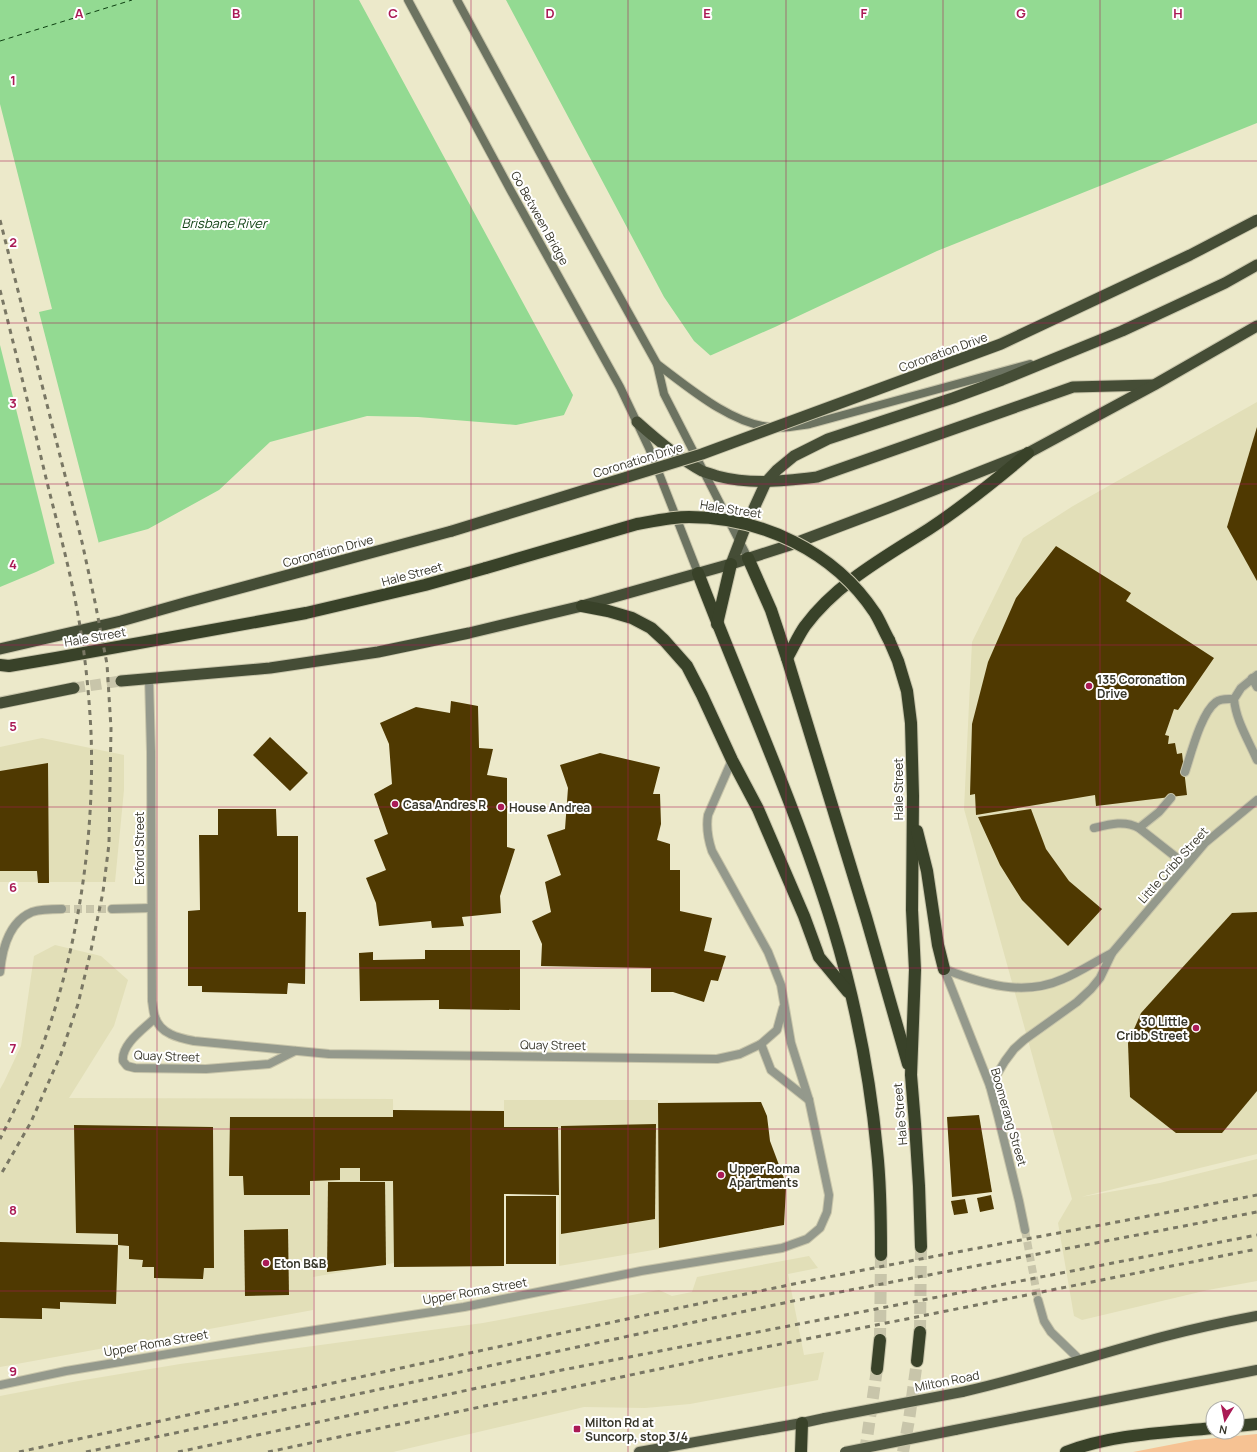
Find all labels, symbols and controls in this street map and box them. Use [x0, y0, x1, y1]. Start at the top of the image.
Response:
text: A [75, 4, 84, 22]
text: B [232, 4, 240, 22]
text: C [388, 4, 398, 22]
text: D [545, 4, 555, 22]
text: E [703, 4, 711, 22]
text: F [861, 4, 868, 22]
text: G [1016, 4, 1026, 22]
text: H [1173, 4, 1183, 22]
text: 1 [10, 71, 16, 89]
street label: Go Between Bridge [507, 168, 573, 268]
water label: Brisbane River [181, 214, 269, 232]
text: 2 [9, 233, 17, 251]
street label: Coronation Drive [896, 328, 990, 376]
text: 3 [9, 394, 17, 412]
street label: Coronation Drive [591, 438, 685, 482]
street label: Hale Street [699, 496, 763, 522]
street label: Coronation Drive [281, 531, 375, 571]
text: 4 [9, 555, 17, 573]
street label: Hale Street [380, 558, 444, 590]
street label: Hale Street [63, 623, 127, 651]
place label: 135 Coronation Drive [1097, 671, 1185, 702]
marker: 135 Coronation Drive [1084, 681, 1094, 691]
text: 5 [9, 717, 17, 735]
street label: Hale Street [890, 758, 907, 820]
place label: Casa Andres R [403, 796, 486, 813]
marker: Casa Andres R [390, 799, 400, 809]
place label: House Andrea [509, 799, 590, 816]
marker: House Andrea [496, 802, 506, 812]
street label: Exford Street [131, 811, 148, 885]
street label: Little Cribb Street [1134, 823, 1212, 907]
text: 6 [9, 878, 17, 896]
place label: 30 Little Cribb Street [1116, 1013, 1188, 1044]
marker: 30 Little Cribb Street [1191, 1023, 1201, 1033]
street label: Quay Street [520, 1036, 586, 1054]
text: 7 [10, 1039, 17, 1057]
street label: Quay Street [134, 1046, 201, 1066]
street label: Boomerang Street [987, 1066, 1031, 1168]
street label: Hale Street [889, 1082, 911, 1146]
place label: Upper Roma Apartments [729, 1160, 800, 1191]
marker: Upper Roma Apartments [716, 1170, 726, 1180]
text: 8 [9, 1201, 17, 1219]
place label: Eton B&B [274, 1255, 327, 1272]
marker: Eton B&B [261, 1258, 271, 1268]
street label: Upper Roma Street [422, 1273, 529, 1309]
street label: Upper Roma Street [103, 1325, 210, 1361]
text: 9 [9, 1362, 17, 1380]
street label: Milton Road [913, 1366, 981, 1396]
north arrow [1205, 1400, 1245, 1440]
place label: Milton Rd at Suncorp, stop 3/4 [585, 1414, 688, 1445]
text: N [1218, 1422, 1228, 1438]
marker: Milton Rd at Suncorp, stop 3/4 [572, 1424, 582, 1434]

